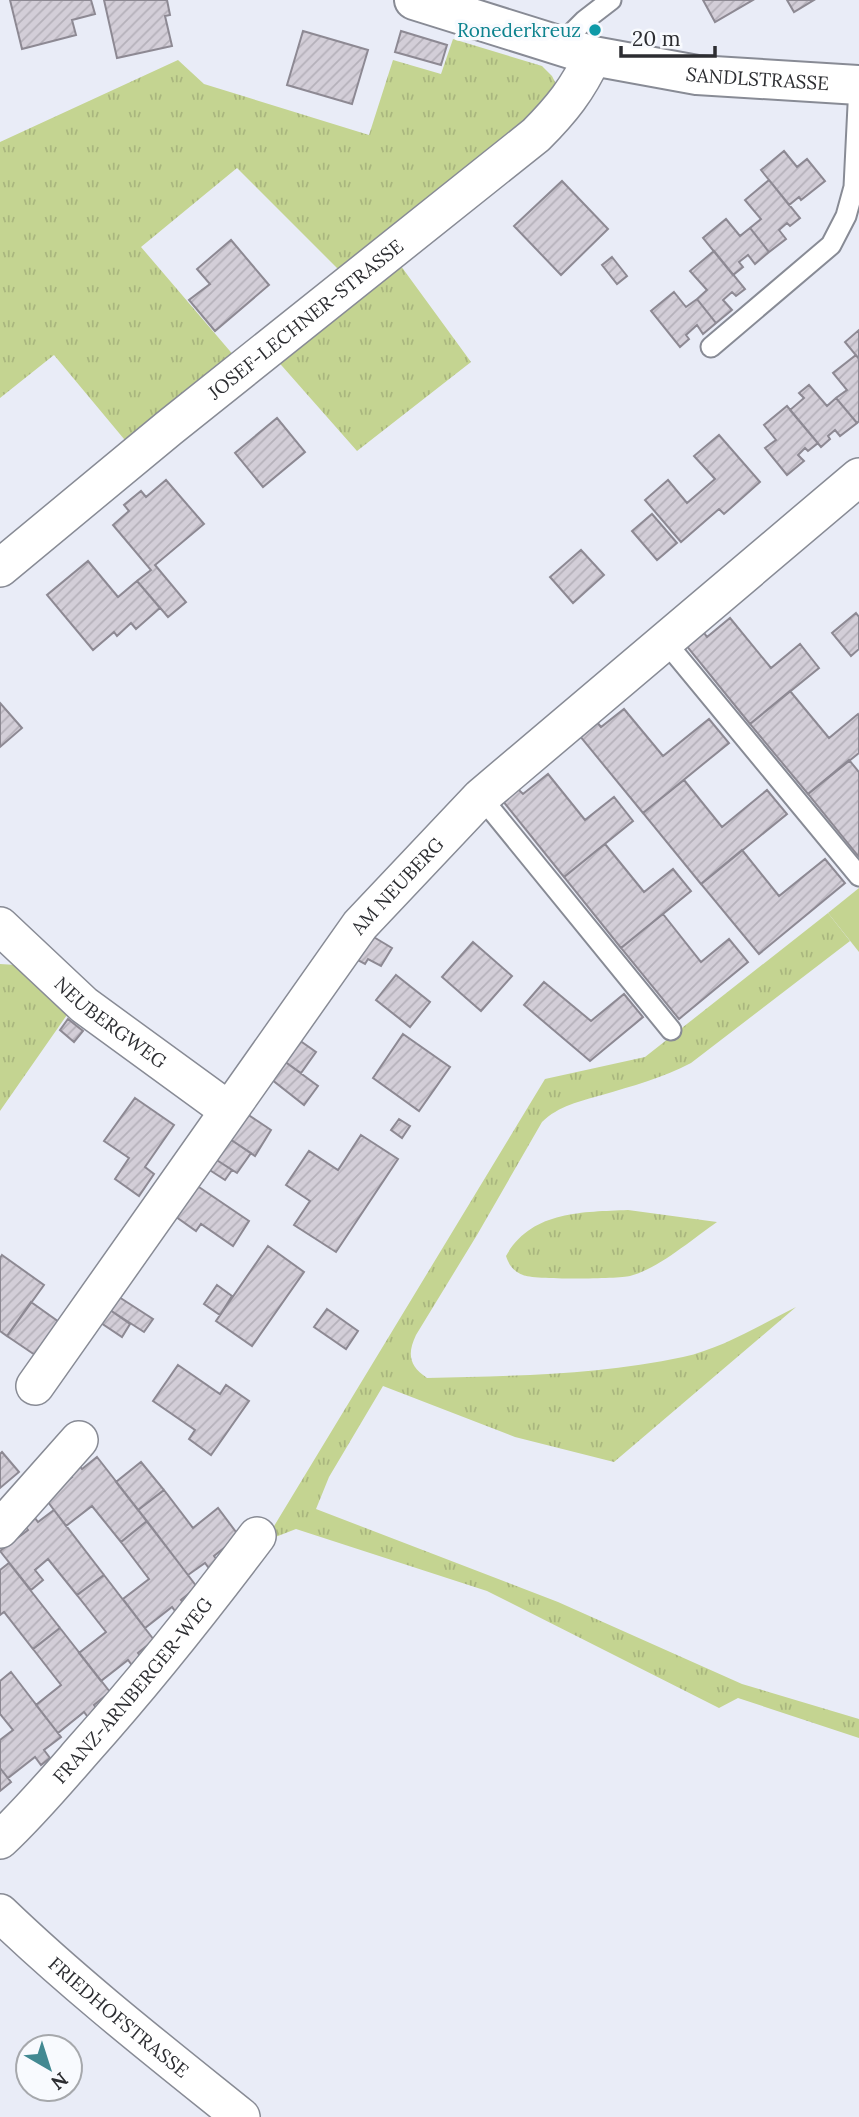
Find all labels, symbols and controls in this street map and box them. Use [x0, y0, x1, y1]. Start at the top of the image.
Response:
scale bar [621, 14, 716, 58]
place label: Ronederkreuz [457, 18, 581, 42]
marker: Ronederkreuz [587, 22, 603, 38]
text: 20 m [632, 25, 681, 52]
street label: SANDLSTRASSE [684, 61, 830, 95]
street label: JOSEF-LECHNER-STRASSE [202, 234, 408, 405]
street label: AM NEUBERG [345, 832, 449, 940]
street label: NEUBERGWEG [49, 972, 172, 1074]
street label: FRANZ-ARNBERGER-WEG [48, 1592, 218, 1788]
street label: FRIEDHOFSTRASSE [44, 1952, 194, 2083]
north arrow [14, 2033, 84, 2103]
text: N [46, 2067, 73, 2095]

